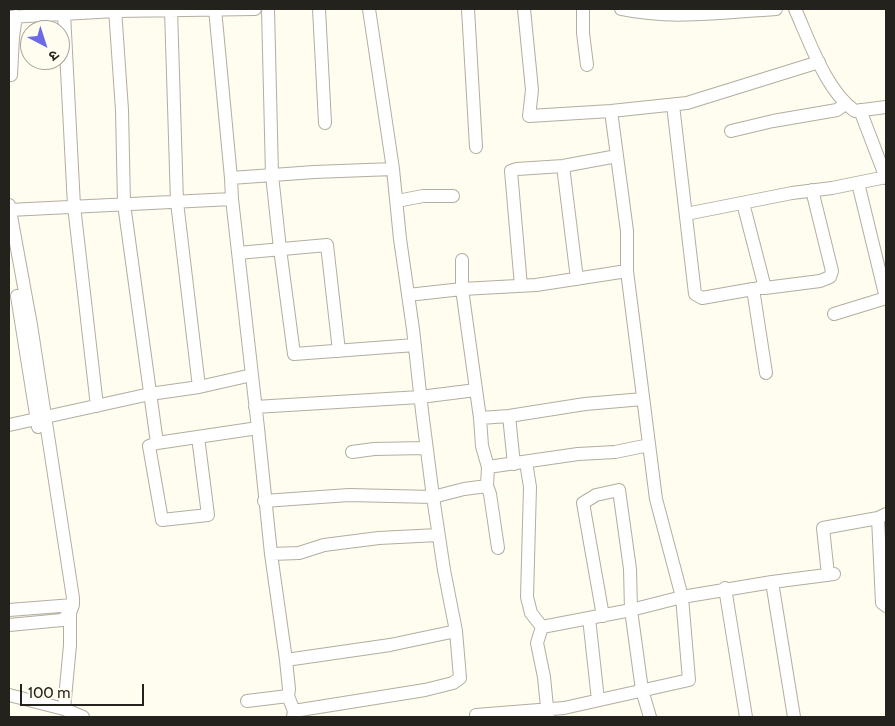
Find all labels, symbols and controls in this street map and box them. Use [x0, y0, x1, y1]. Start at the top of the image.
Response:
north arrow [20, 20, 70, 70]
text: उ [45, 46, 63, 65]
scale bar [22, 674, 146, 706]
text: 100 m [28, 684, 70, 702]

